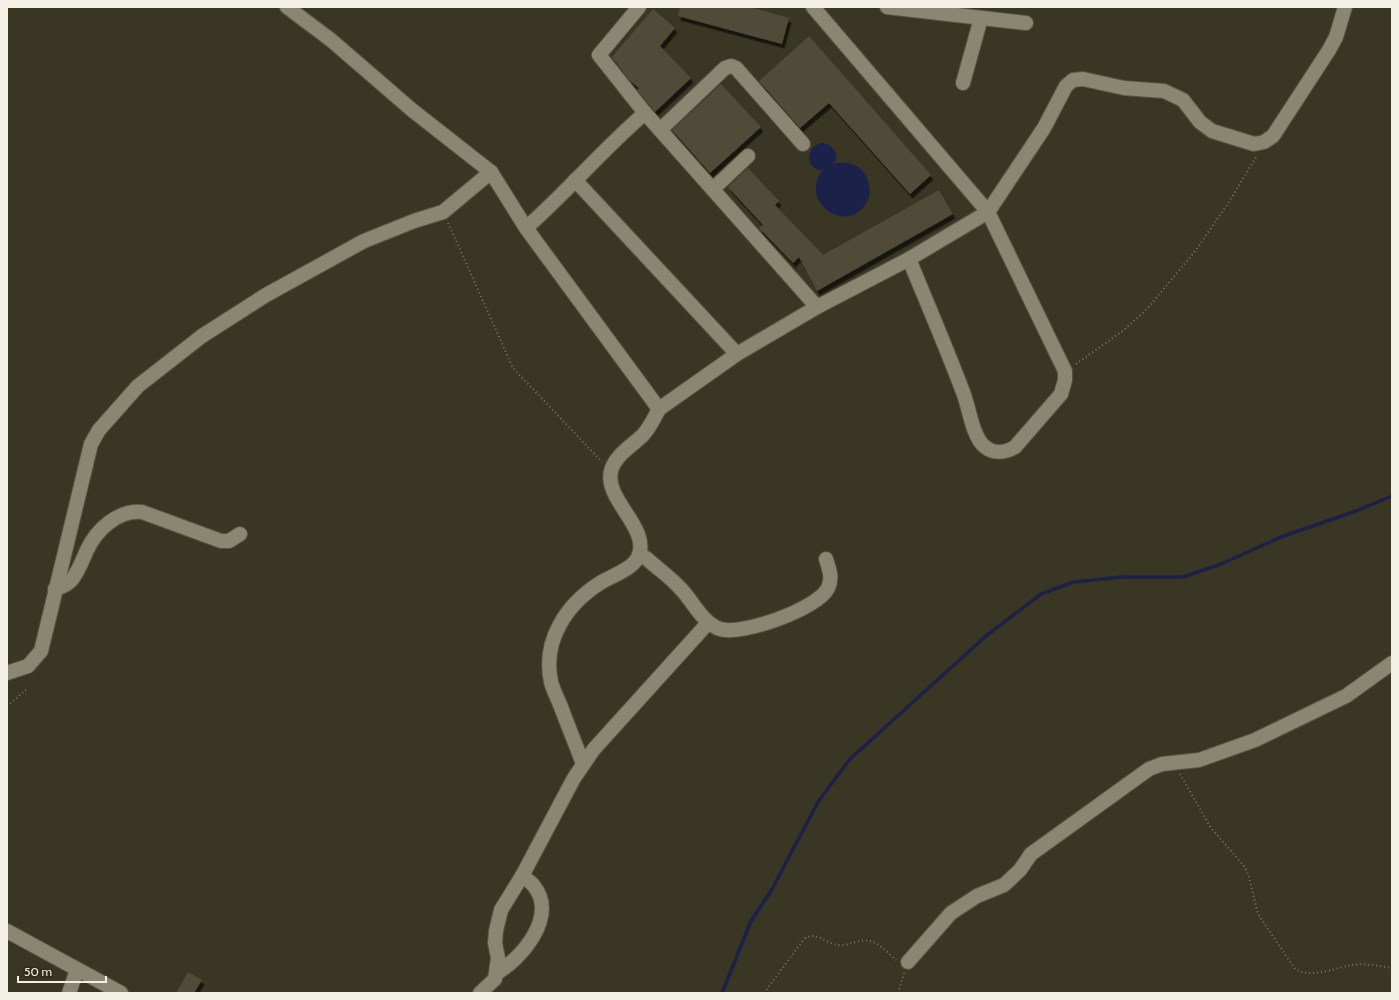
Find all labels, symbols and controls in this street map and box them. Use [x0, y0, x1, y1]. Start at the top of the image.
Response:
scale bar [18, 958, 106, 984]
text: 50 m [24, 964, 52, 979]

